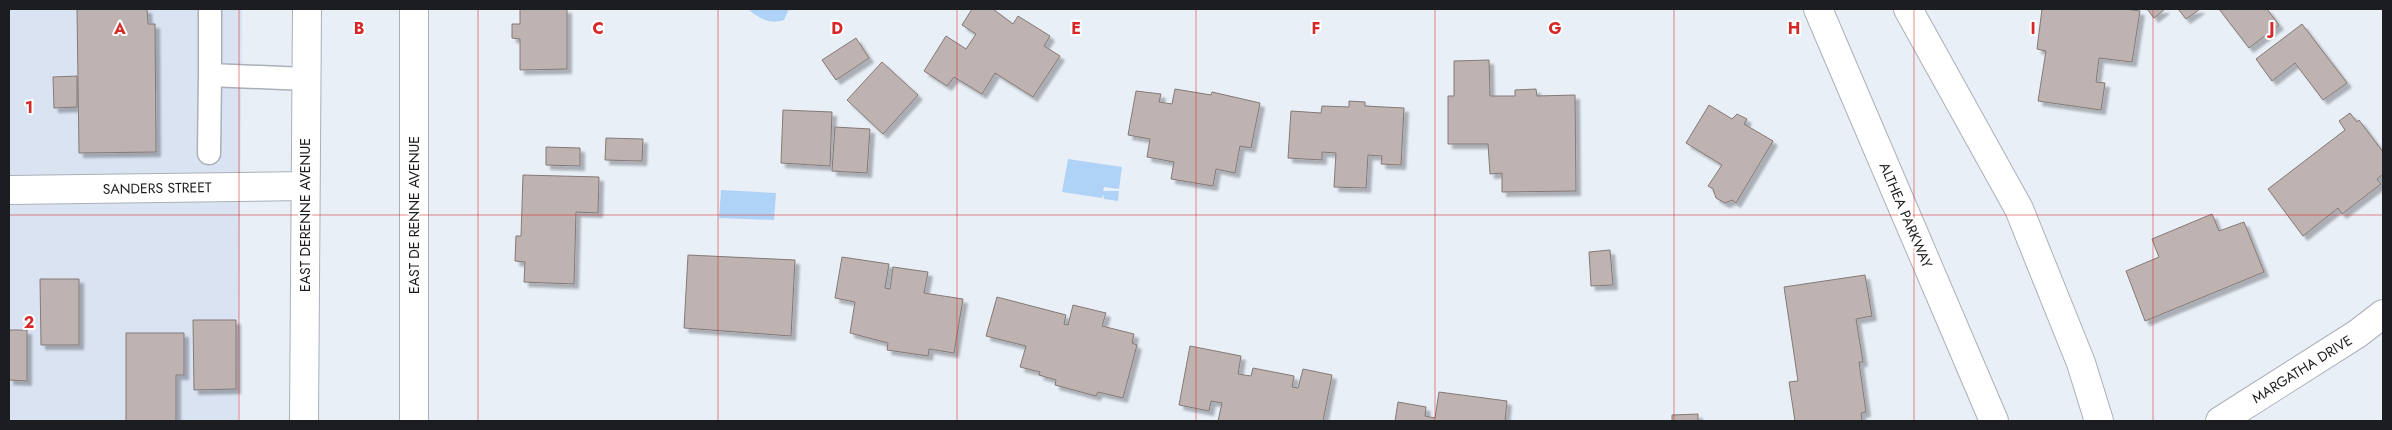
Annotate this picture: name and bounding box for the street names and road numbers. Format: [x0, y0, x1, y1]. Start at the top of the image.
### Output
street label: EAST DE RENNE AVENUE [404, 136, 424, 294]
street label: EAST DERENNE AVENUE [295, 138, 315, 292]
street label: ALTHEA PARKWAY [1875, 159, 1937, 271]
street label: SANDERS STREET [103, 177, 212, 199]
street label: MARGATHA DRIVE [2248, 330, 2356, 408]

